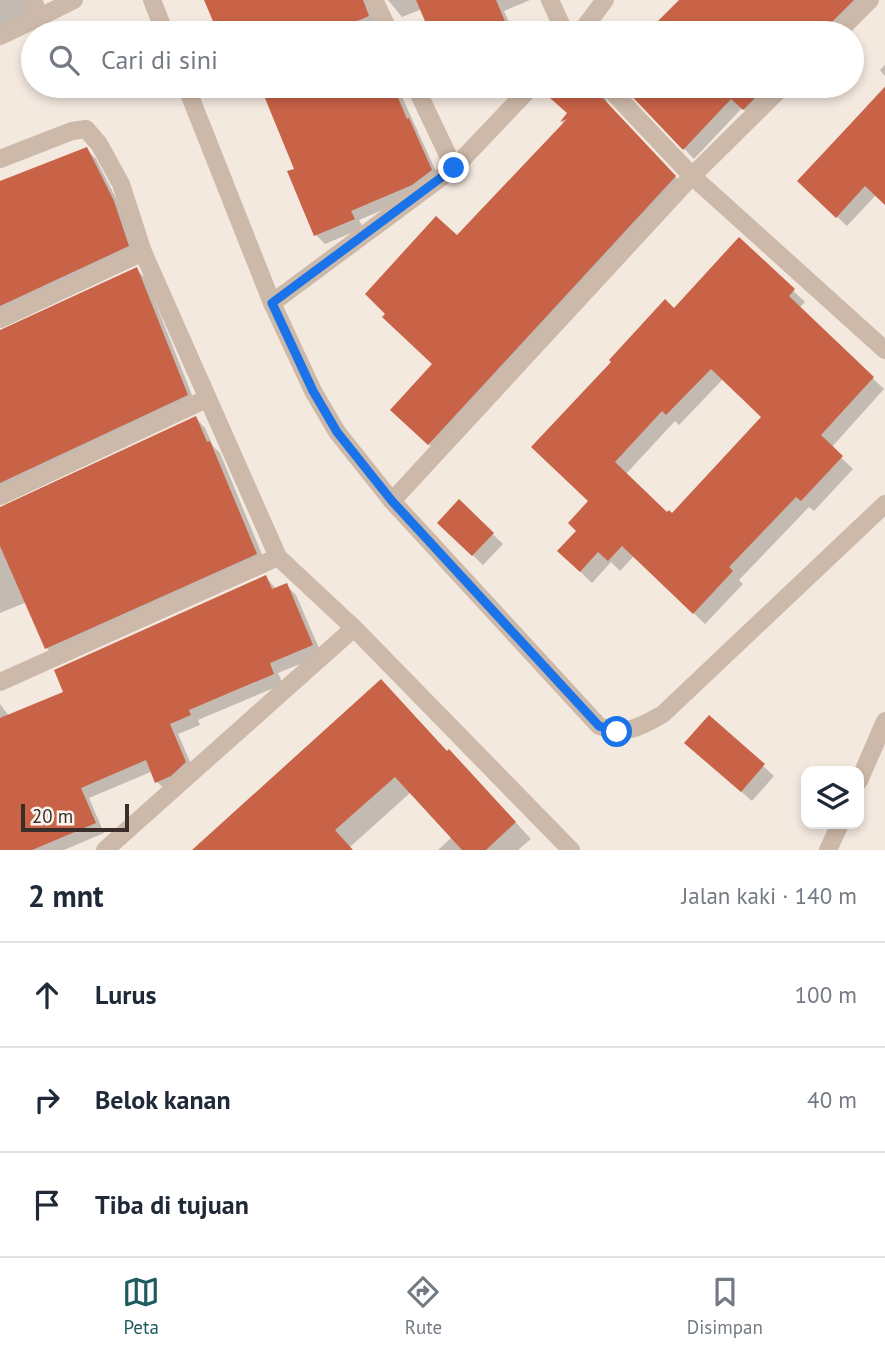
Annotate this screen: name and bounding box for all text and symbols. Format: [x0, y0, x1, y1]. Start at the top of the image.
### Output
search box [21, 21, 864, 98]
icon: search [45, 41, 83, 79]
text: Cari di sini [101, 43, 218, 76]
route end [438, 152, 469, 183]
route start [601, 716, 632, 747]
map controls [801, 766, 864, 829]
button: layers [801, 766, 864, 829]
scale bar [21, 801, 130, 833]
text: 20 m [32, 804, 73, 828]
text: 2 mnt [28, 876, 104, 915]
text: Jalan kaki · 140 m [682, 881, 857, 910]
icon: ahead [28, 976, 66, 1014]
text: Lurus [95, 978, 156, 1011]
text: 100 m [795, 980, 857, 1009]
icon: right [28, 1081, 66, 1119]
text: Belok kanan [95, 1083, 231, 1116]
text: 40 m [807, 1085, 857, 1114]
icon: arrive [28, 1186, 66, 1224]
text: Tiba di tujuan [95, 1188, 249, 1221]
tab: Peta [122, 1273, 160, 1339]
tab: Rute [404, 1273, 442, 1339]
tab: Disimpan [687, 1273, 763, 1339]

